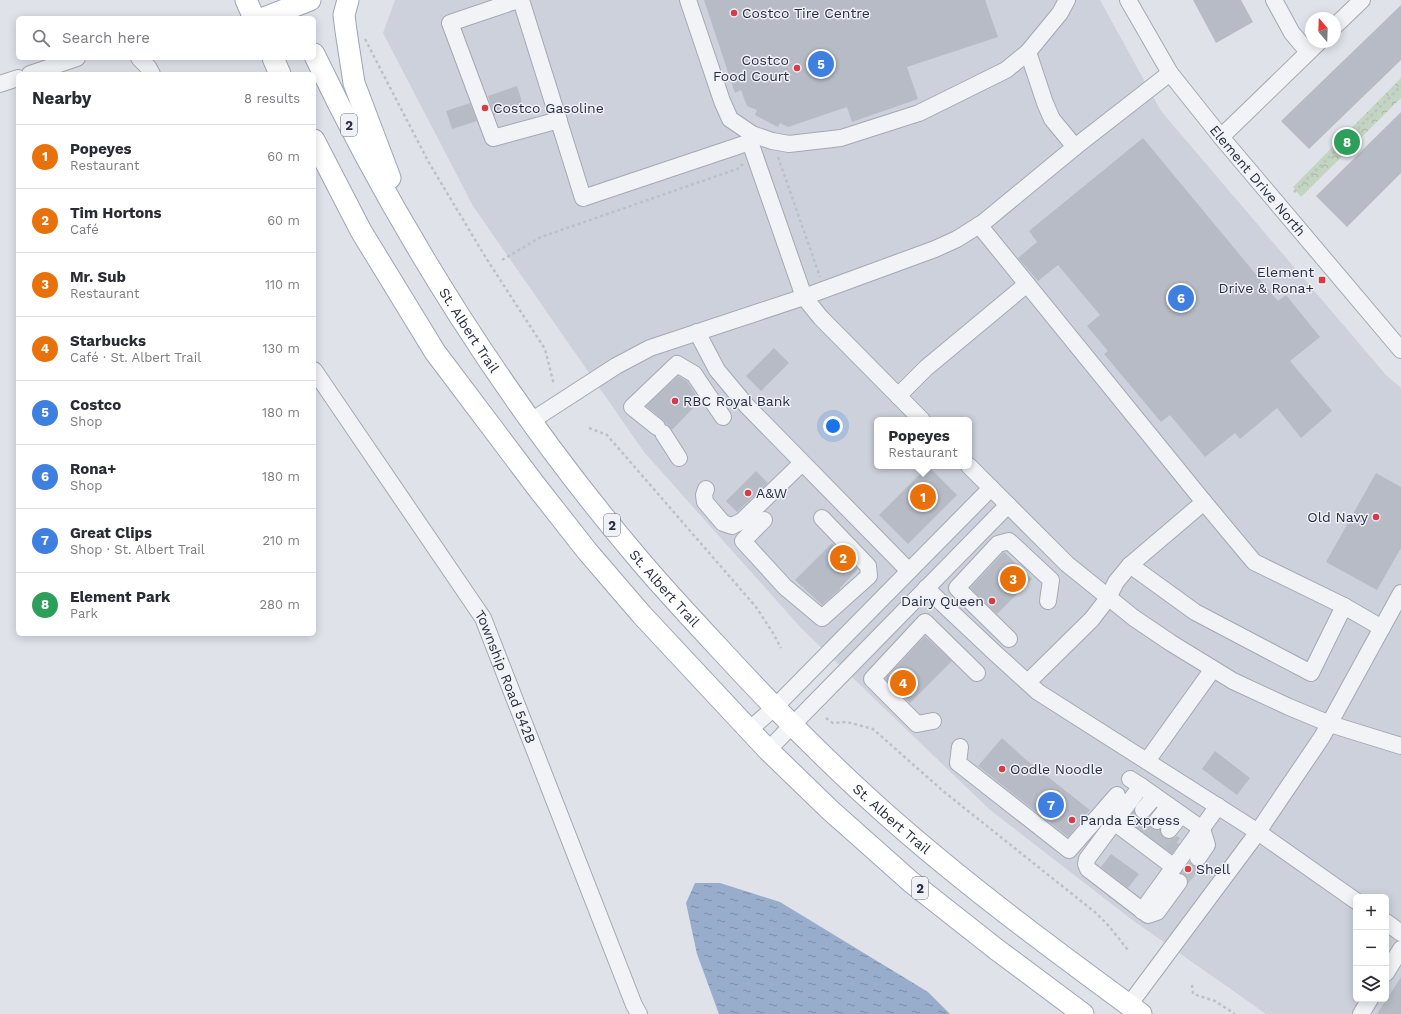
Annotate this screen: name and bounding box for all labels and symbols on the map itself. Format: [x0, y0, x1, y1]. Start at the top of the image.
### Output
place label: Costco Tire Centre [742, 5, 870, 21]
marker: Costco Tire Centre [729, 8, 739, 18]
north arrow [1305, 12, 1341, 48]
pin: 5 [808, 49, 834, 79]
place label: Costco Food Court [713, 52, 789, 84]
marker: Costco Food Court [792, 63, 802, 73]
place label: Costco Gasoline [493, 100, 604, 116]
marker: Costco Gasoline [480, 103, 490, 113]
road number: 2 [341, 114, 357, 136]
street label: Element Drive North [1207, 122, 1309, 239]
pin: 8 [1334, 127, 1360, 157]
place label: Element Drive & Rona+ [1218, 264, 1314, 296]
marker: Element Drive & Rona+ [1317, 275, 1327, 285]
pin: 6 [1168, 283, 1194, 313]
street label: St. Albert Trail [436, 285, 503, 376]
place label: RBC Royal Bank [683, 393, 790, 409]
marker: RBC Royal Bank [670, 396, 680, 406]
your location [823, 416, 843, 436]
pin: 1 [910, 482, 936, 512]
place label: A&W [756, 485, 787, 501]
marker: A&W [743, 488, 753, 498]
place label: Old Navy [1307, 509, 1369, 525]
marker: Old Navy [1371, 512, 1381, 522]
road number: 2 [604, 514, 620, 536]
pin: 2 [830, 543, 856, 573]
street label: St. Albert Trail [626, 546, 704, 631]
pin: 3 [1000, 564, 1026, 594]
place label: Dairy Queen [901, 593, 984, 609]
marker: Dairy Queen [987, 596, 997, 606]
street label: Township Road 542B [472, 607, 539, 746]
pin: 4 [890, 668, 916, 698]
place label: Oodle Noodle [1010, 761, 1103, 777]
marker: Oodle Noodle [997, 764, 1007, 774]
street label: St. Albert Trail [850, 780, 934, 858]
pin: 7 [1038, 790, 1064, 820]
place label: Panda Express [1080, 812, 1180, 828]
marker: Panda Express [1067, 815, 1077, 825]
place label: Shell [1196, 861, 1231, 877]
marker: Shell [1183, 864, 1193, 874]
road number: 2 [912, 877, 928, 899]

